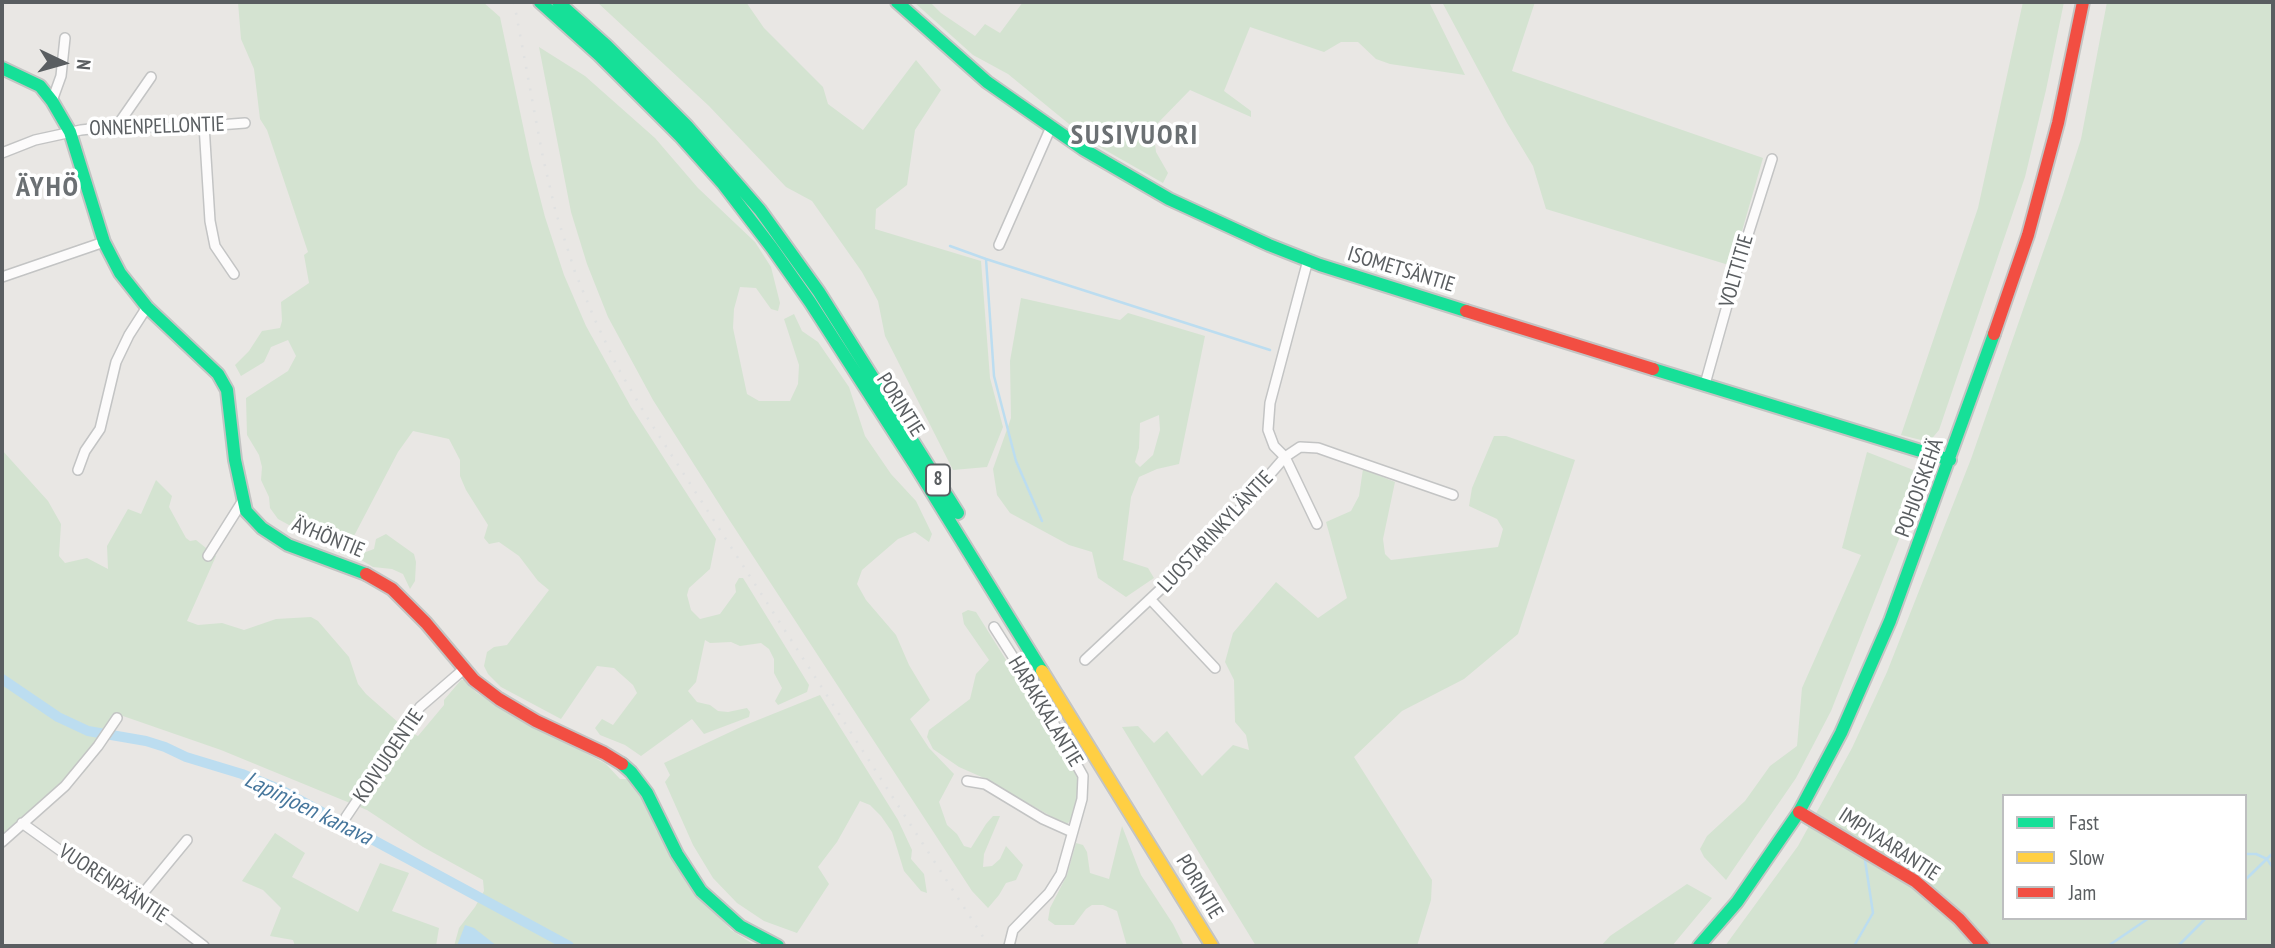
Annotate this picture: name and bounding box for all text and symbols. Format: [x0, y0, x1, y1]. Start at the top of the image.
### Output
north arrow [28, 28, 98, 98]
text: N [72, 59, 96, 71]
street label: ONNENPELLONTIE [89, 112, 225, 142]
district label: SUSIVUORI [1072, 119, 1198, 153]
district label: ÄYHÖ [16, 171, 80, 205]
street label: VOLTTITIE [1715, 232, 1759, 310]
street label: ISOMETSÄNTIE [1344, 242, 1458, 298]
street label: PORINTIE [871, 369, 929, 441]
street label: POHJOISKEHÄ [1891, 435, 1949, 541]
road number: 8 [926, 464, 950, 495]
street label: LUOSTARINKYLÄNTIE [1153, 466, 1279, 598]
street label: ÄYHÖNTIE [288, 512, 368, 564]
street label: HARAKKALANTIE [1002, 652, 1088, 772]
street label: KOIVUJOENTIE [349, 705, 429, 807]
water label: Lapinjoen kanava [240, 766, 376, 852]
legend [2002, 794, 2247, 920]
street label: IMPIVAARANTIE [1834, 803, 1944, 887]
text: Fast [2069, 809, 2099, 836]
street label: VUORENPÄÄNTIE [54, 839, 172, 929]
text: Slow [2069, 844, 2104, 871]
street label: PORINTIE [1170, 850, 1228, 924]
text: Jam [2069, 879, 2096, 906]

